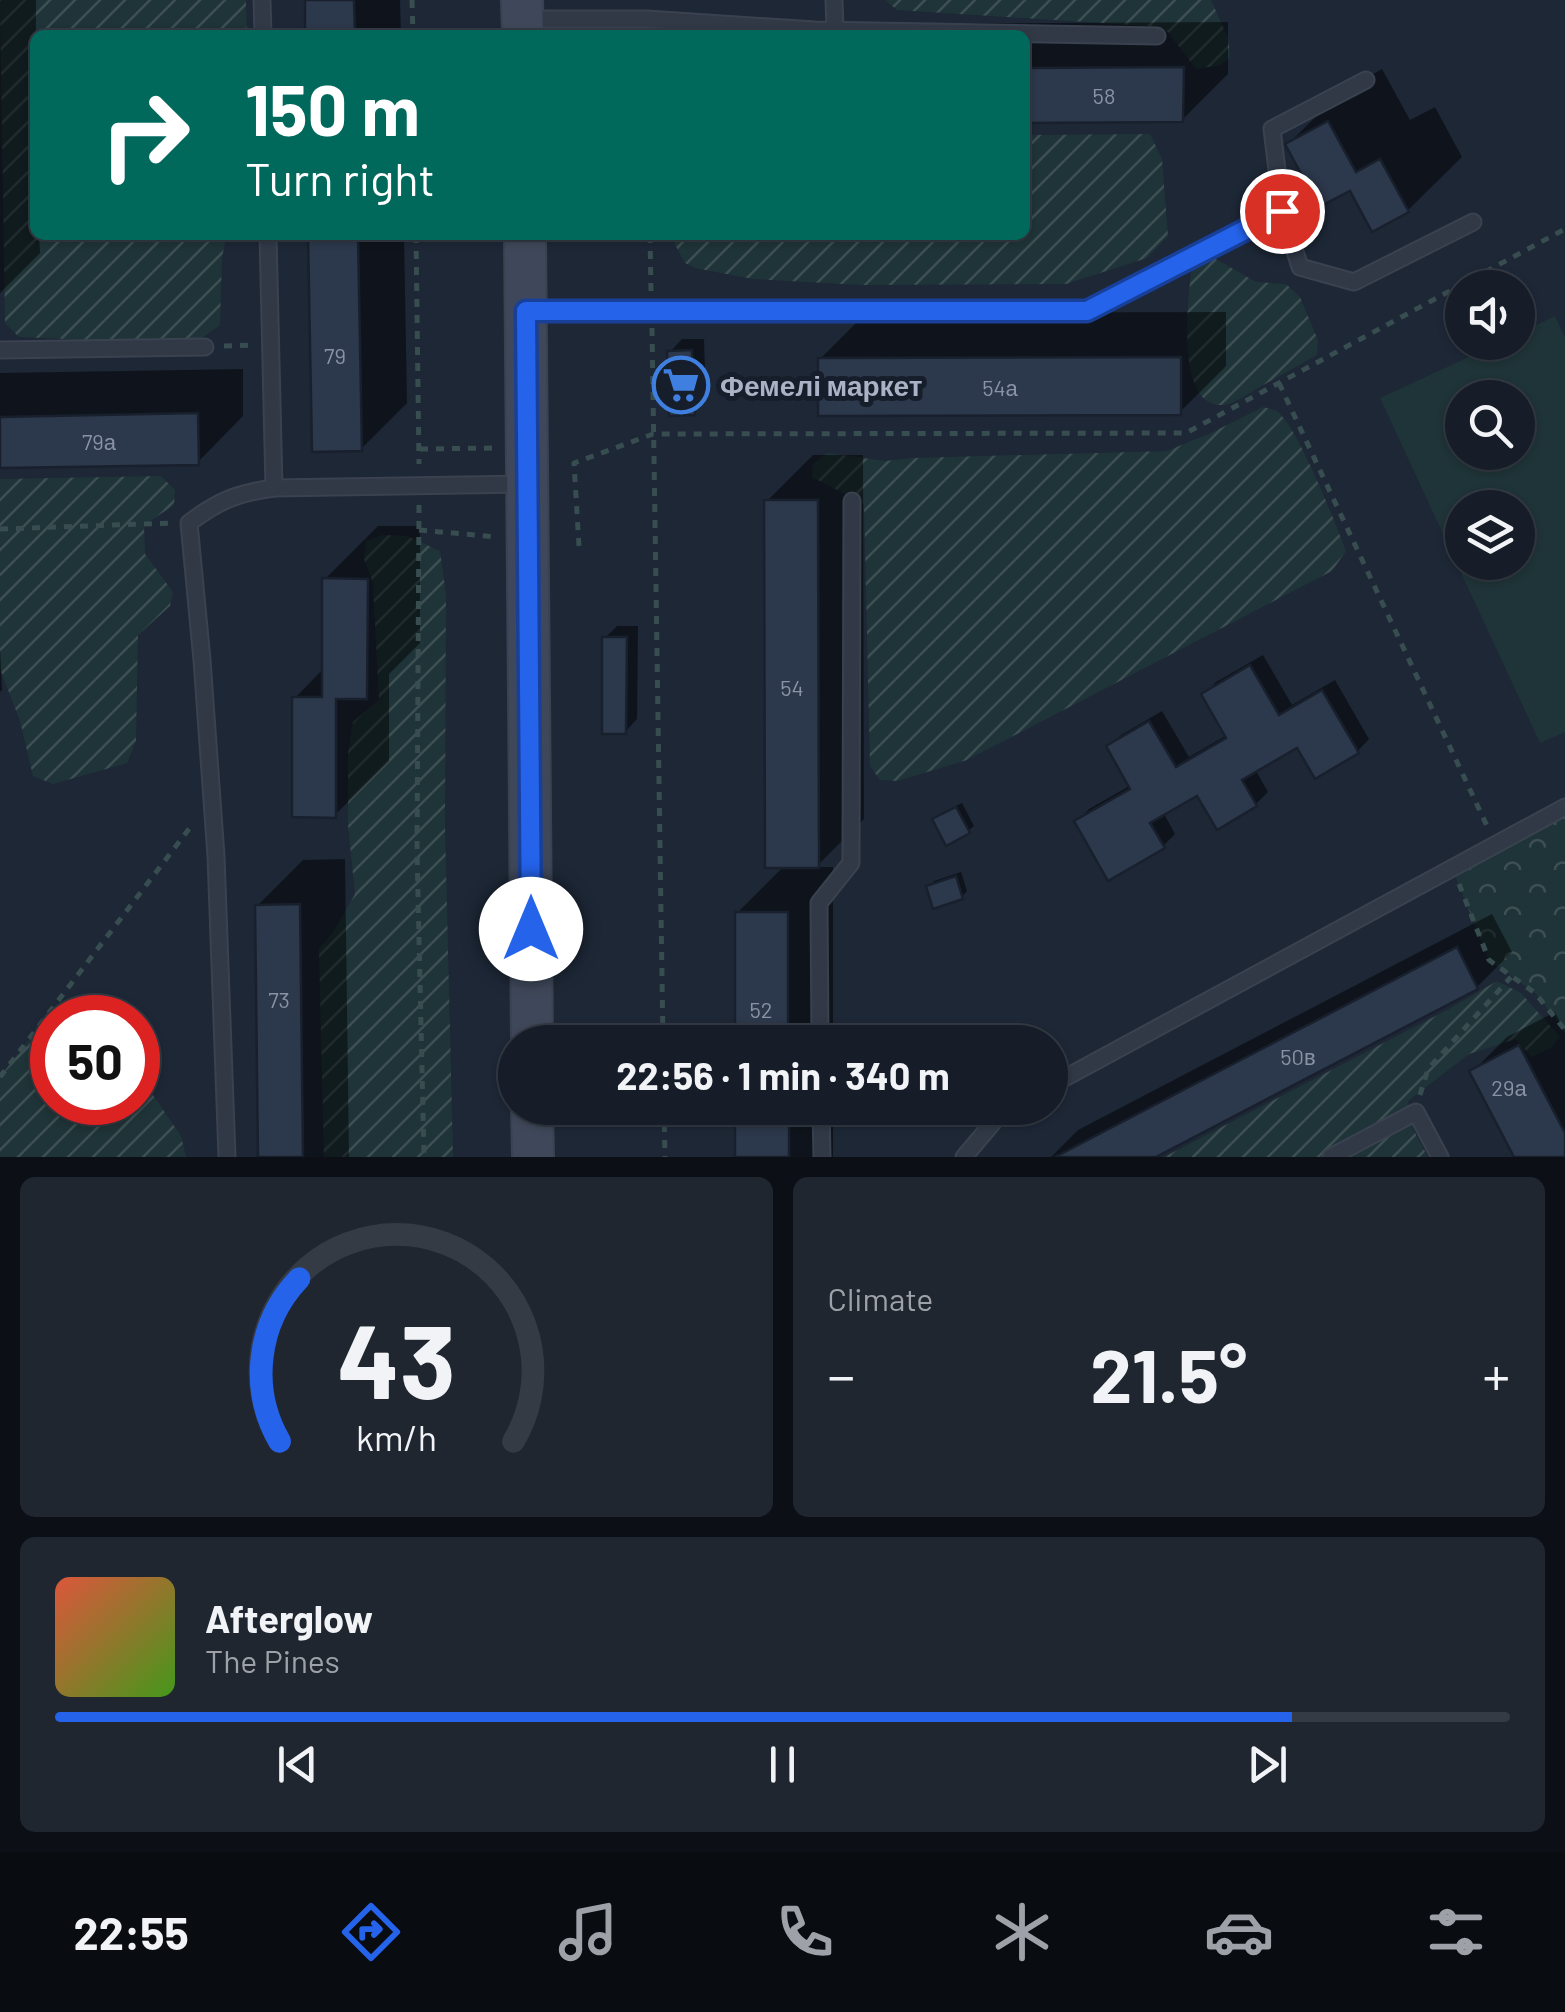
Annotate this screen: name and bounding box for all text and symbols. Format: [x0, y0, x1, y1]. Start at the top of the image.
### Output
text: 150 m [245, 66, 420, 150]
icon: right [80, 70, 210, 200]
house number: 58 [1093, 82, 1115, 108]
text: Turn right [245, 151, 435, 205]
pin [1240, 169, 1325, 254]
icon: arrive [1255, 184, 1310, 239]
map controls [1445, 270, 1535, 580]
button: sound [1445, 270, 1535, 360]
house number: 79 [324, 342, 346, 368]
supermarket icon: Фемелі маркет [651, 355, 711, 415]
place label: Фемелі маркет [720, 368, 923, 402]
house number: 54а [982, 374, 1019, 400]
button: search [1445, 380, 1535, 470]
house number: 79а [82, 428, 117, 454]
button: layers [1445, 490, 1535, 580]
house number: 54 [780, 674, 804, 700]
position arrow [479, 877, 583, 981]
house number: 73 [268, 986, 290, 1012]
speed limit sign: 50 [30, 995, 160, 1125]
house number: 52 [749, 996, 773, 1022]
house number: 50в [1280, 1043, 1316, 1069]
text: 22:56 · 1 min · 340 m [616, 1052, 950, 1098]
house number: 29а [1491, 1074, 1528, 1100]
text: Climate [828, 1279, 933, 1317]
text: 43 [337, 1295, 456, 1420]
text: 21.5° [1090, 1328, 1247, 1418]
text: − [828, 1341, 855, 1407]
text: + [1482, 1341, 1510, 1407]
text: km/h [356, 1415, 437, 1458]
text: Afterglow [205, 1595, 373, 1641]
text: The Pines [205, 1641, 340, 1679]
icon: previous [270, 1737, 325, 1792]
icon: pause [755, 1737, 810, 1792]
icon: next [1240, 1737, 1295, 1792]
icon: directions [336, 1897, 406, 1967]
icon: music [553, 1897, 623, 1967]
icon: phone [770, 1897, 840, 1967]
icon: climate [987, 1897, 1057, 1967]
icon: car [1204, 1897, 1274, 1967]
icon: filters [1421, 1897, 1491, 1967]
text: 22:55 [74, 1905, 189, 1959]

